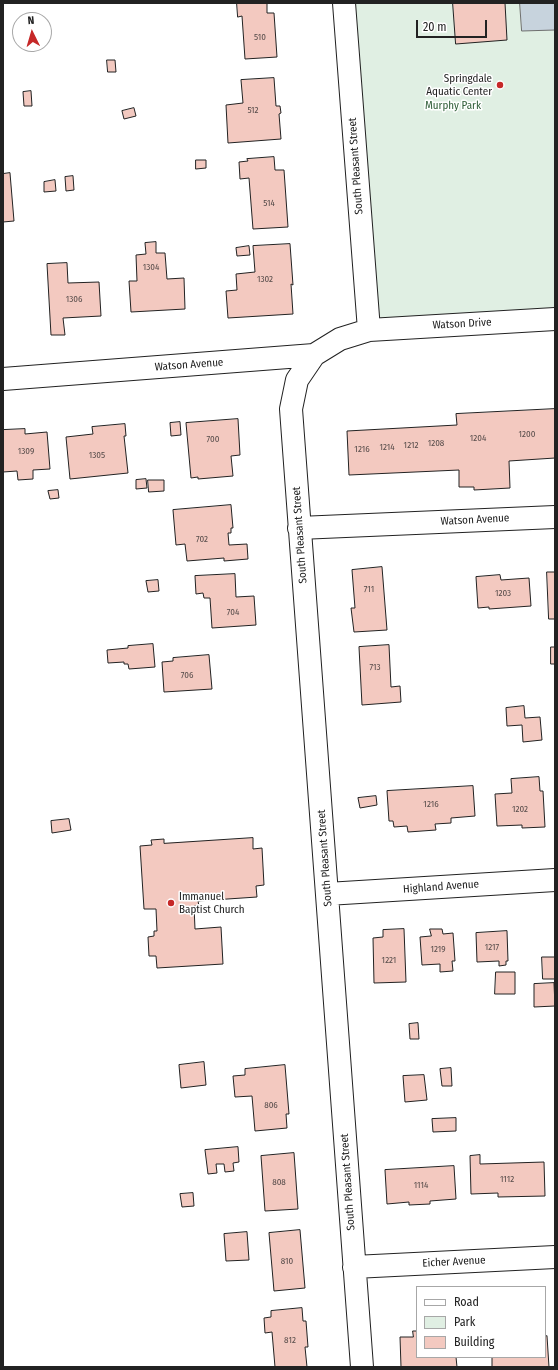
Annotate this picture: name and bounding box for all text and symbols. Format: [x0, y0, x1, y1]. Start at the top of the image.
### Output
north arrow [12, 12, 52, 52]
scale bar [418, 12, 489, 38]
text: N [27, 14, 35, 27]
text: 20 m [423, 20, 447, 34]
house number: 510 [254, 32, 266, 42]
place label: Springdale Aquatic Center [426, 72, 492, 98]
marker: Springdale Aquatic Center [495, 80, 505, 90]
park label: Murphy Park [425, 99, 481, 113]
house number: 512 [247, 105, 259, 115]
street label: South Pleasant Street [346, 117, 366, 215]
house number: 514 [263, 198, 275, 208]
house number: 1304 [143, 262, 159, 272]
house number: 1302 [257, 274, 273, 284]
house number: 1306 [66, 294, 82, 304]
street label: Watson Drive [432, 316, 492, 332]
street label: Watson Avenue [154, 356, 224, 374]
house number: 1200 [519, 429, 535, 439]
house number: 1204 [470, 433, 486, 443]
house number: 700 [207, 434, 219, 444]
house number: 1208 [428, 438, 444, 448]
house number: 1212 [404, 440, 418, 450]
house number: 1214 [379, 442, 395, 452]
house number: 1216 [354, 444, 370, 454]
house number: 1309 [18, 446, 34, 456]
house number: 1305 [89, 450, 105, 460]
street label: South Pleasant Street [290, 486, 310, 584]
street label: Watson Avenue [440, 512, 510, 528]
house number: 702 [196, 534, 208, 544]
house number: 711 [364, 584, 374, 594]
house number: 1203 [495, 588, 511, 598]
house number: 704 [227, 607, 239, 617]
house number: 713 [369, 662, 381, 672]
house number: 706 [181, 670, 193, 680]
house number: 1216 [423, 799, 439, 809]
house number: 1202 [512, 804, 528, 814]
street label: South Pleasant Street [315, 809, 335, 907]
street label: Highland Avenue [403, 878, 479, 896]
place label: Immanuel Baptist Church [179, 890, 245, 916]
marker: Immanuel Baptist Church [166, 898, 176, 908]
house number: 1217 [485, 942, 499, 952]
house number: 1219 [430, 944, 446, 954]
house number: 1221 [382, 955, 396, 965]
house number: 806 [264, 1100, 278, 1110]
street label: South Pleasant Street [338, 1133, 358, 1231]
house number: 1112 [500, 1174, 514, 1184]
house number: 808 [272, 1177, 286, 1187]
house number: 1114 [414, 1180, 428, 1190]
street label: Eicher Avenue [422, 1254, 486, 1270]
house number: 810 [281, 1256, 293, 1266]
legend [416, 1286, 546, 1358]
text: Road [454, 1295, 479, 1309]
text: Park [454, 1315, 475, 1329]
house number: 812 [284, 1335, 296, 1345]
text: Building [454, 1335, 494, 1349]

